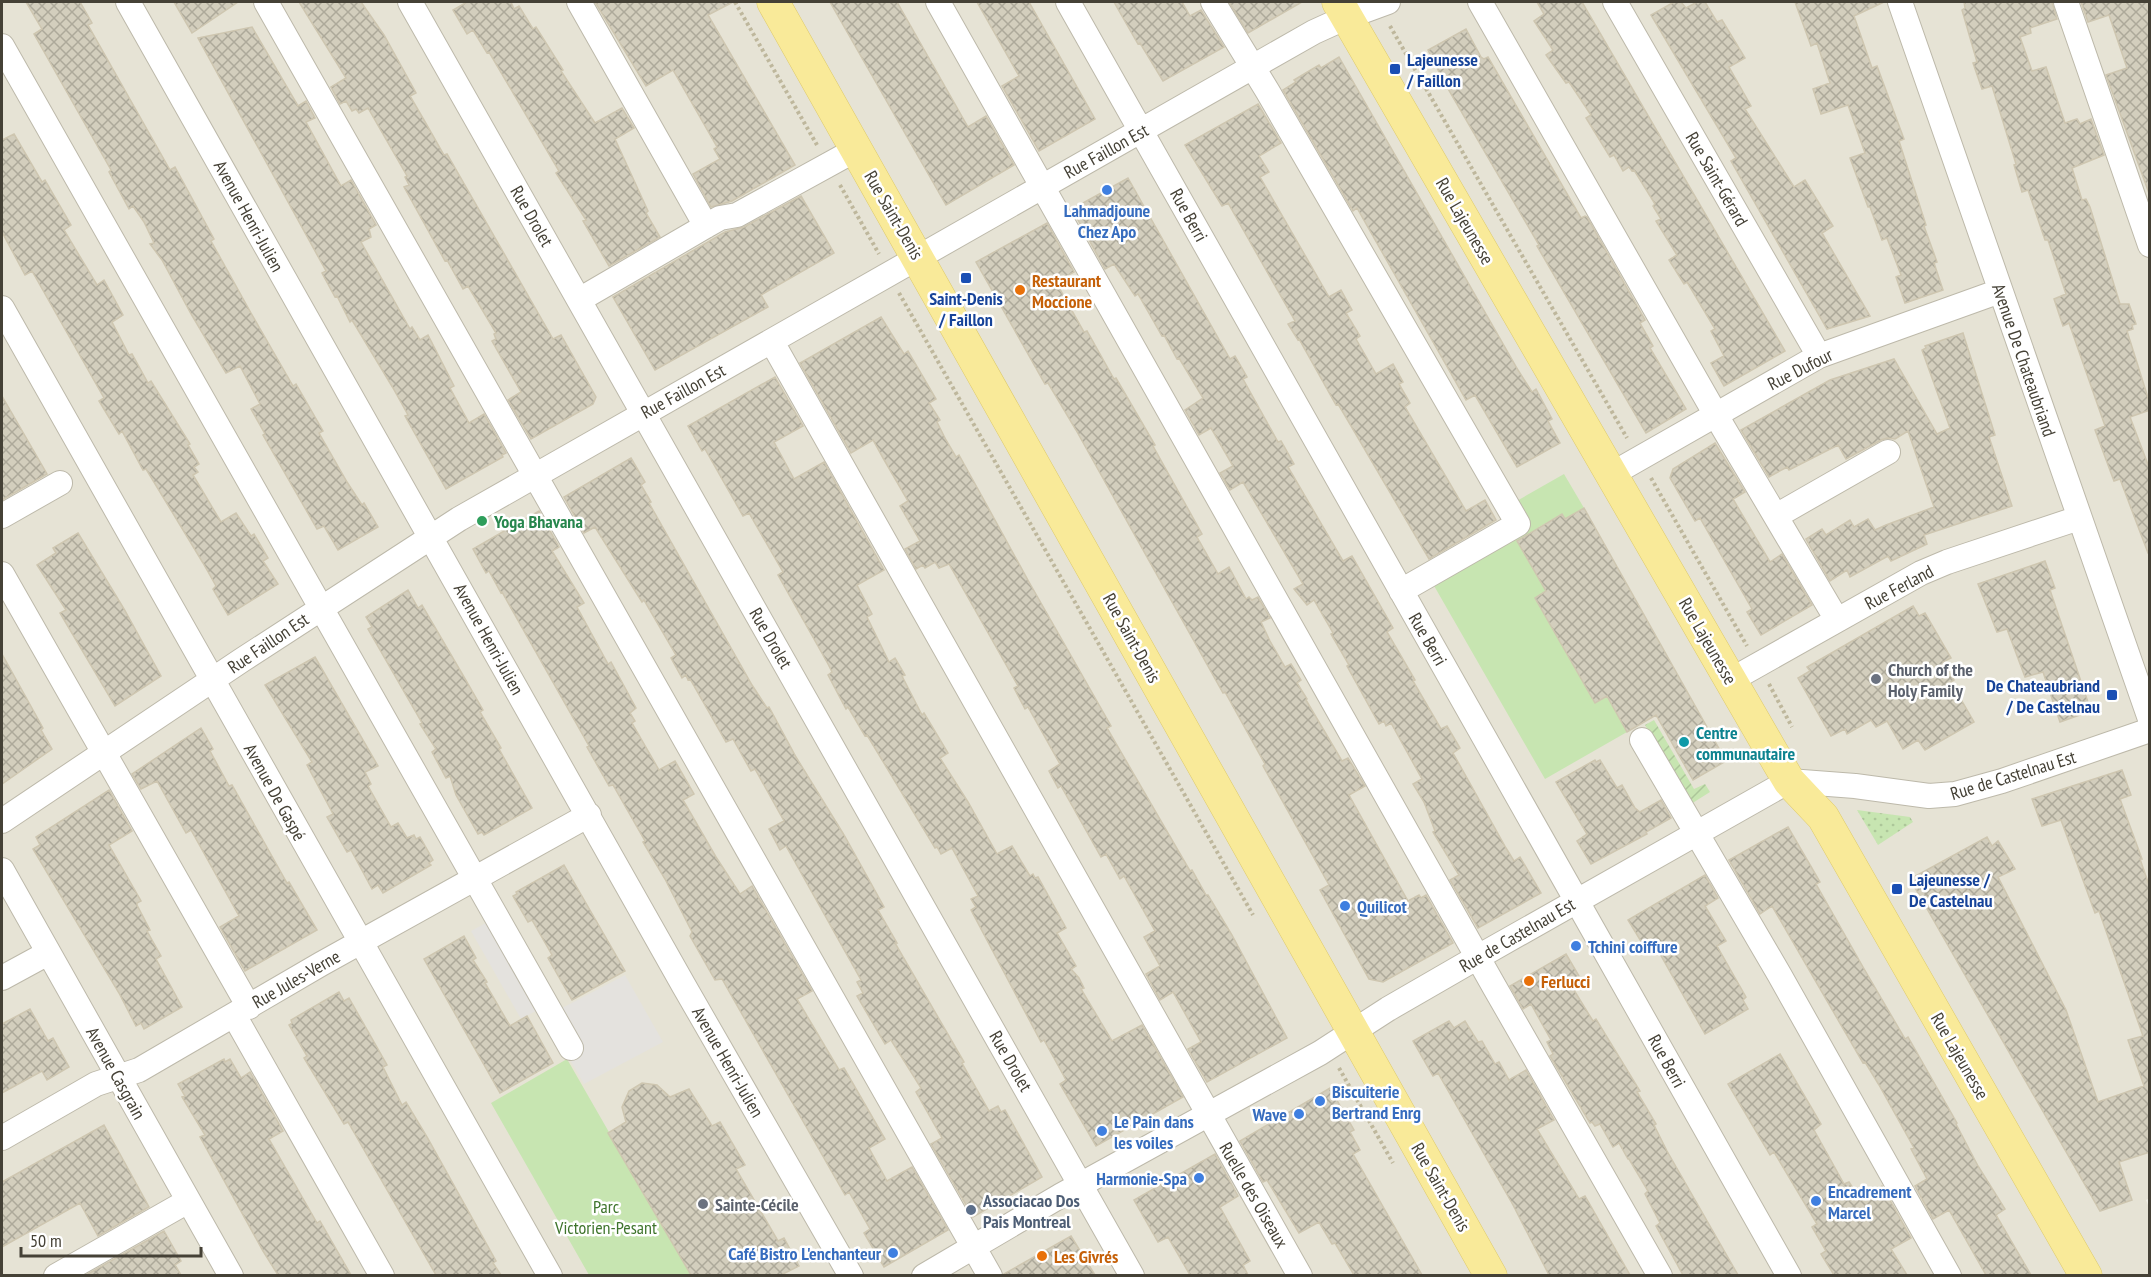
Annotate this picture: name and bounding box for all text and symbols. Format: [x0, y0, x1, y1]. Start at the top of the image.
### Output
place label: Lajeunesse / Faillon [1406, 48, 1478, 92]
marker: Lajeunesse / Faillon [1388, 62, 1402, 76]
street label: Rue Faillon Est [1060, 118, 1152, 184]
street label: Rue Saint-Gérard [1681, 128, 1753, 230]
street label: Avenue Henri-Julien [209, 156, 289, 276]
street label: Rue Saint-Denis [859, 166, 929, 264]
street label: Rue Lajeunesse [1431, 174, 1499, 268]
street label: Rue Drolet [505, 181, 559, 251]
marker: Lahmadjoune Chez Apo [1100, 183, 1114, 197]
street label: Rue Berri [1165, 184, 1213, 246]
place label: Lahmadjoune Chez Apo [1064, 199, 1150, 243]
place label: Restaurant Moccione [1032, 269, 1102, 313]
marker: Saint-Denis / Faillon [959, 271, 973, 285]
street label: Avenue De Chateaubriand [1987, 281, 2061, 439]
marker: Restaurant Moccione [1013, 283, 1027, 297]
place label: Saint-Denis / Faillon [929, 287, 1003, 331]
street label: Rue Dufour [1764, 343, 1836, 395]
street label: Rue Faillon Est [637, 358, 729, 424]
place label: Yoga Bhavana [493, 510, 583, 533]
marker: Yoga Bhavana [475, 514, 489, 528]
street label: Rue Ferland [1861, 559, 1937, 615]
street label: Avenue Henri-Julien [449, 579, 529, 699]
street label: Rue Saint-Denis [1098, 589, 1166, 687]
street label: Rue Lajeunesse [1674, 594, 1742, 688]
street label: Rue Drolet [744, 603, 798, 673]
street label: Rue Faillon Est [223, 607, 313, 679]
street label: Rue Berri [1404, 608, 1452, 670]
place label: Church of the Holy Family [1888, 658, 1973, 702]
marker: Church of the Holy Family [1869, 672, 1883, 686]
place label: De Chateaubriand / De Castelnau [1986, 674, 2100, 718]
marker: De Chateaubriand / De Castelnau [2105, 688, 2119, 702]
place label: Centre communautaire [1696, 721, 1796, 765]
marker: Centre communautaire [1677, 735, 1691, 749]
street label: Avenue De Gaspé [239, 739, 311, 845]
street label: Rue de Castelnau Est [1947, 745, 2079, 805]
place label: Lajeunesse / De Castelnau [1909, 868, 1992, 912]
marker: Lajeunesse / De Castelnau [1890, 882, 1904, 896]
street label: Rue de Castelnau Est [1455, 893, 1579, 977]
place label: Quilicot [1357, 895, 1408, 918]
marker: Quilicot [1338, 899, 1352, 913]
place label: Tchini coiffure [1588, 935, 1678, 958]
marker: Tchini coiffure [1569, 939, 1583, 953]
street label: Rue Jules-Verne [248, 945, 344, 1013]
place label: Ferlucci [1541, 970, 1590, 993]
marker: Ferlucci [1522, 974, 1536, 988]
street label: Avenue Henri-Julien [687, 1003, 769, 1121]
street label: Rue Lajeunesse [1926, 1009, 1994, 1103]
street label: Avenue Casgrain [81, 1023, 151, 1123]
street label: Rue Drolet [984, 1026, 1038, 1096]
street label: Rue Berri [1643, 1030, 1691, 1092]
place label: Biscuiterie Bertrand Enrg [1332, 1080, 1421, 1124]
marker: Biscuiterie Bertrand Enrg [1313, 1094, 1327, 1108]
place label: Wave [1252, 1103, 1287, 1126]
marker: Wave [1292, 1107, 1306, 1121]
place label: Le Pain dans les voiles [1114, 1110, 1194, 1154]
marker: Le Pain dans les voiles [1095, 1124, 1109, 1138]
street label: Ruelle des Oiseaux [1214, 1138, 1294, 1253]
street label: Rue Saint-Denis [1406, 1138, 1476, 1236]
place label: Harmonie-Spa [1096, 1167, 1187, 1190]
marker: Harmonie-Spa [1192, 1171, 1206, 1185]
place label: Encadrement Marcel [1828, 1180, 1912, 1224]
place label: Associacao Dos Pais Montreal [982, 1189, 1080, 1233]
place label: Sainte-Cécile [715, 1193, 799, 1216]
marker: Encadrement Marcel [1809, 1194, 1823, 1208]
park label: Parc Victorien-Pesant [554, 1195, 657, 1239]
marker: Sainte-Cécile [696, 1197, 710, 1211]
marker: Associacao Dos Pais Montreal [964, 1203, 978, 1217]
scale bar [21, 1220, 201, 1258]
text: 50 m [30, 1229, 62, 1252]
place label: Café Bistro L'enchanteur [728, 1242, 882, 1265]
place label: Les Givrés [1054, 1245, 1118, 1268]
marker: Café Bistro L'enchanteur [886, 1246, 900, 1260]
marker: Les Givrés [1035, 1249, 1049, 1263]

